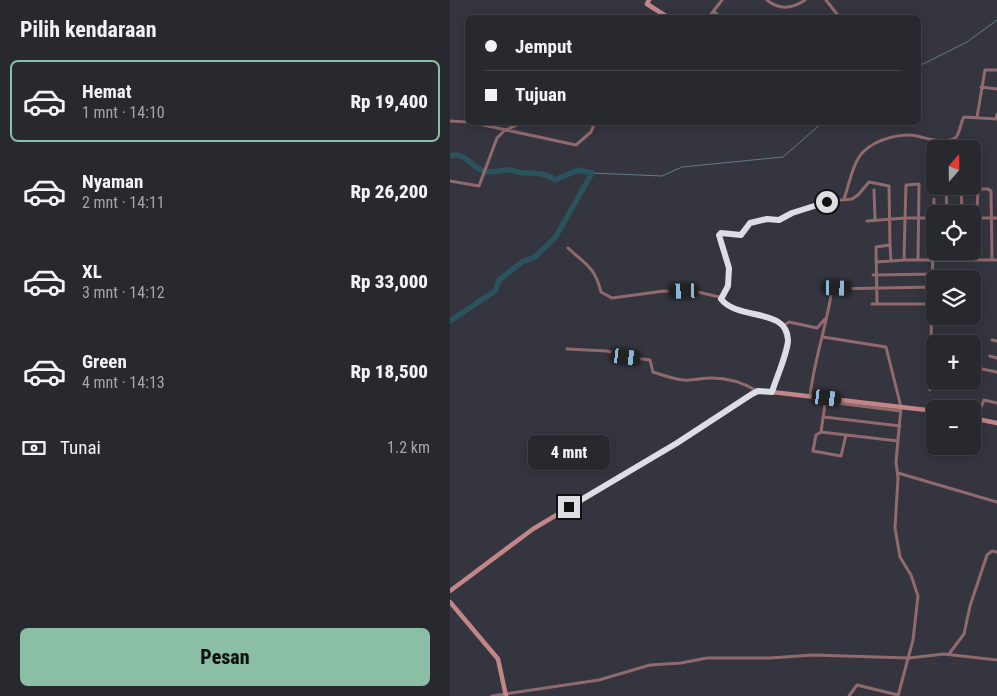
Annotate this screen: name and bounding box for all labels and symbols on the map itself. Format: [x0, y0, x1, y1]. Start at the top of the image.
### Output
north arrow [926, 140, 981, 195]
route start [816, 191, 838, 213]
car [821, 280, 852, 296]
car [668, 283, 699, 299]
car [610, 348, 641, 366]
car [811, 389, 842, 407]
callout: 4 mnt [528, 434, 610, 470]
route end [558, 496, 580, 518]

